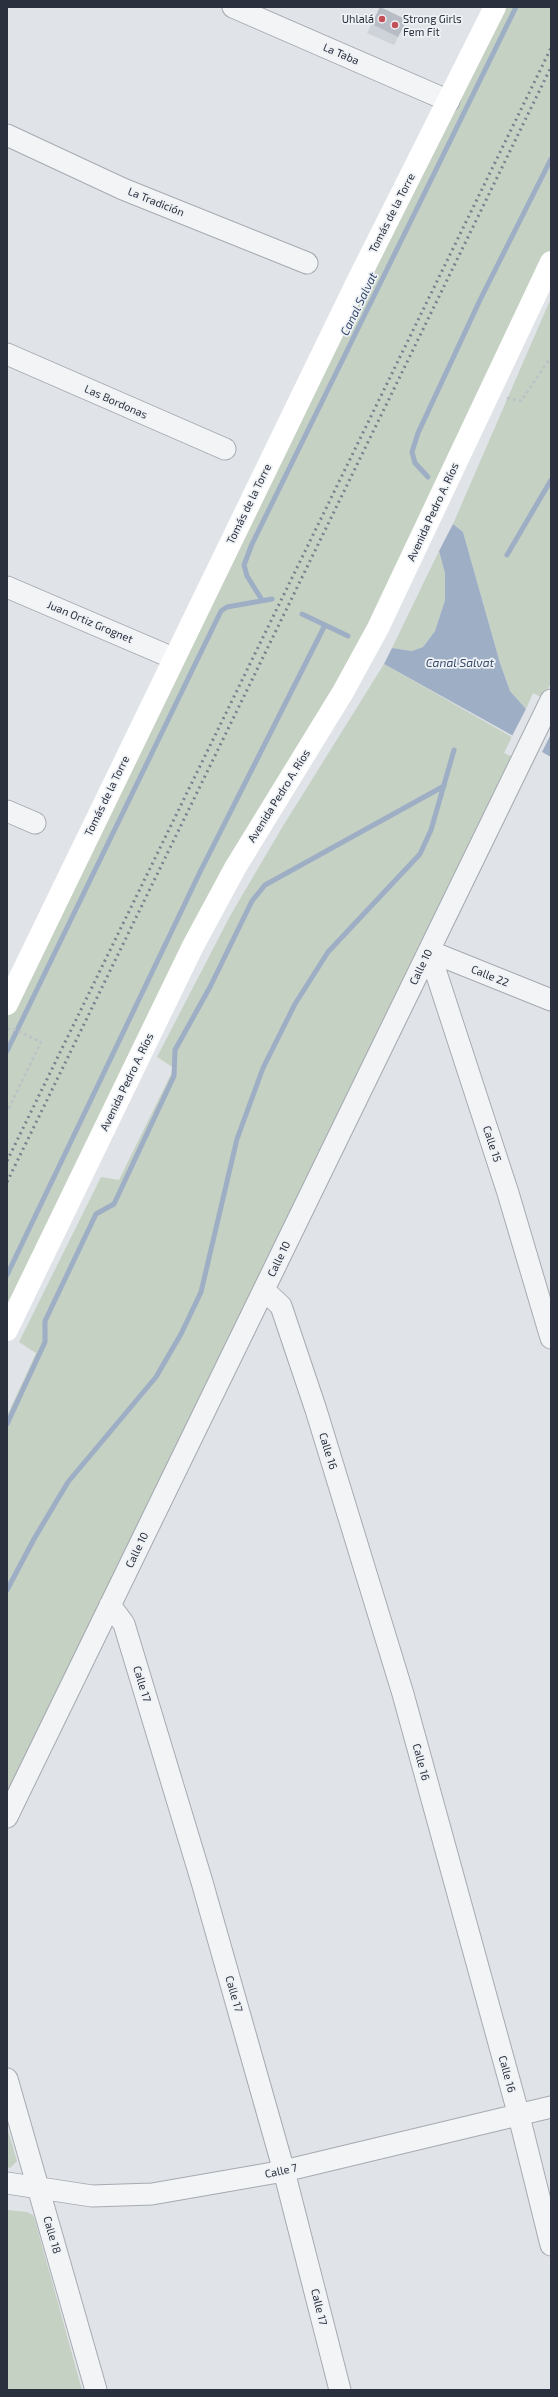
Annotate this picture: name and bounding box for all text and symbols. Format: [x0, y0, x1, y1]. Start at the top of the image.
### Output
place label: Uhlalá [342, 12, 374, 26]
place label: Strong Girls Fem Fit [403, 12, 462, 38]
marker: Uhlalá [377, 14, 387, 24]
marker: Strong Girls Fem Fit [390, 20, 400, 30]
street label: La Taba [321, 41, 361, 67]
street label: Tomás de la Torre [366, 171, 418, 255]
street label: La Tradición [126, 185, 186, 219]
water label: Canal Salvat [338, 270, 380, 338]
street label: Las Bordonas [82, 382, 150, 422]
street label: Avenida Pedro A. Ríos [404, 461, 462, 563]
street label: Tomás de la Torre [224, 462, 274, 546]
street label: Juan Ortiz Grognet [45, 598, 135, 646]
water label: Canal Salvat [426, 656, 494, 670]
street label: Avenida Pedro A. Ríos [245, 747, 313, 845]
street label: Tomás de la Torre [82, 754, 132, 838]
street label: Calle 10 [407, 947, 435, 987]
street label: Calle 22 [469, 962, 511, 990]
street label: Avenida Pedro A. Ríos [98, 1031, 156, 1133]
street label: Calle 15 [480, 1124, 504, 1164]
street label: Calle 10 [265, 1239, 293, 1279]
street label: Calle 16 [316, 1431, 340, 1471]
street label: Calle 10 [123, 1530, 151, 1570]
street label: Calle 17 [130, 1664, 154, 1704]
street label: Calle 16 [410, 1742, 432, 1782]
street label: Calle 17 [223, 1974, 245, 2014]
street label: Calle 16 [496, 2054, 518, 2094]
street label: Calle 7 [264, 2161, 298, 2181]
street label: Calle 18 [40, 2215, 64, 2255]
street label: Calle 17 [308, 2287, 330, 2327]

